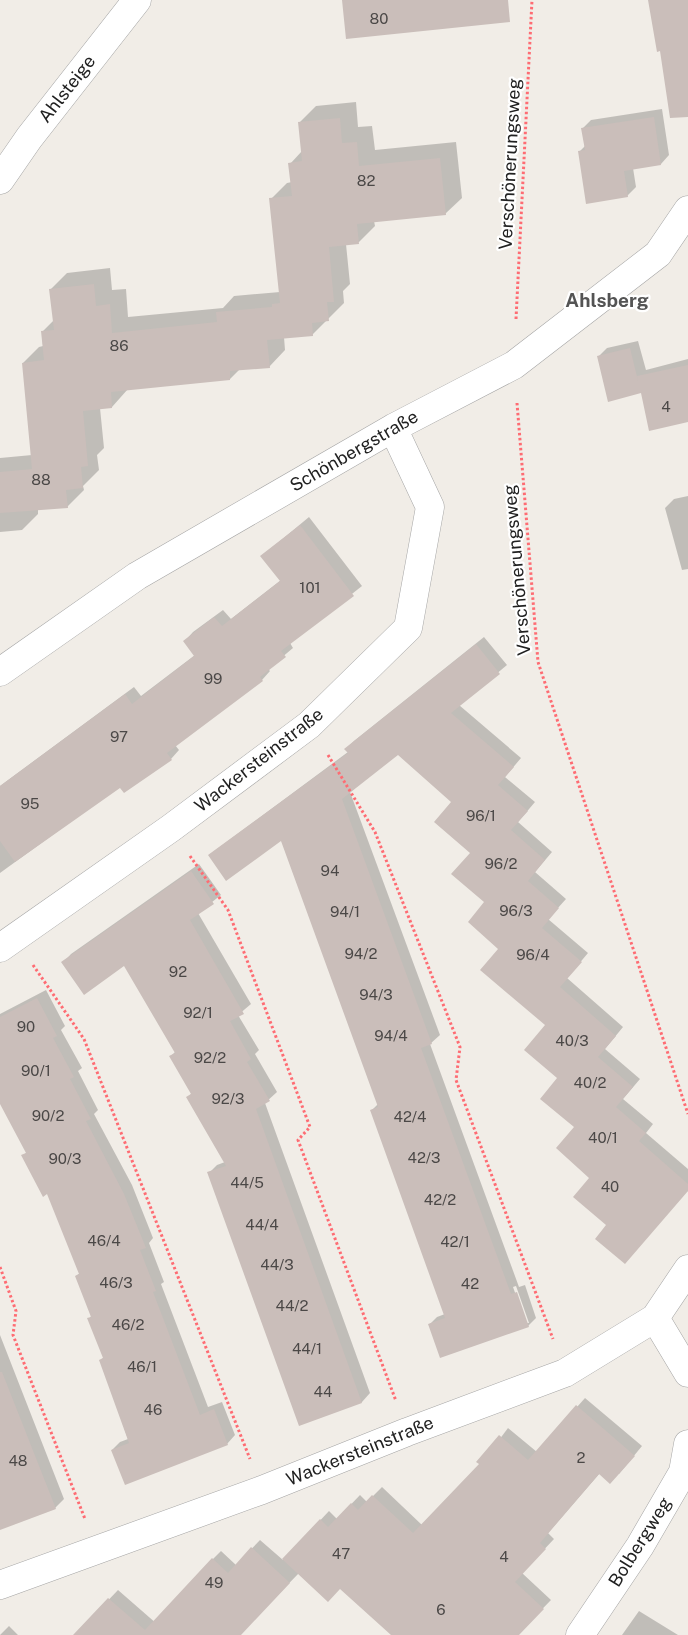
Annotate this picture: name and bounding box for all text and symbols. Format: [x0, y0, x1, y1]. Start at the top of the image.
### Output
house number: 80 [370, 10, 388, 27]
street label: Ahlsteige [34, 51, 99, 127]
street label: Verschönerungsweg [495, 78, 524, 250]
house number: 82 [357, 172, 375, 189]
district label: Ahlsberg [565, 289, 649, 311]
house number: 86 [110, 337, 128, 354]
house number: 4 [661, 398, 671, 415]
street label: Schönbergstraße [286, 405, 422, 496]
house number: 88 [31, 471, 51, 488]
street label: Verschönerungsweg [499, 484, 534, 656]
house number: 101 [299, 579, 321, 596]
house number: 99 [204, 670, 222, 687]
street label: Wackersteinstraße [190, 703, 327, 816]
house number: 97 [110, 728, 128, 745]
house number: 95 [21, 795, 39, 812]
house number: 96/1 [466, 807, 496, 824]
house number: 96/2 [485, 855, 517, 872]
house number: 94 [321, 862, 339, 879]
house number: 96/3 [499, 902, 533, 919]
house number: 94/1 [330, 903, 360, 920]
house number: 94/2 [345, 945, 378, 962]
house number: 96/4 [516, 946, 550, 963]
house number: 92 [169, 963, 187, 980]
house number: 94/3 [359, 986, 393, 1003]
house number: 92/1 [183, 1004, 213, 1021]
house number: 90 [17, 1018, 35, 1035]
house number: 94/4 [374, 1027, 408, 1044]
house number: 40/3 [555, 1032, 589, 1049]
house number: 92/2 [194, 1049, 226, 1066]
house number: 90/1 [21, 1062, 51, 1079]
house number: 40/2 [574, 1074, 606, 1091]
house number: 92/3 [211, 1090, 245, 1107]
house number: 90/2 [32, 1107, 64, 1124]
house number: 42/4 [393, 1108, 427, 1125]
house number: 40/1 [588, 1129, 618, 1146]
house number: 42/3 [407, 1149, 441, 1166]
house number: 90/3 [48, 1150, 82, 1167]
house number: 44/5 [230, 1174, 264, 1191]
house number: 40 [601, 1178, 619, 1195]
house number: 42/2 [424, 1191, 456, 1208]
house number: 44/4 [245, 1216, 279, 1233]
house number: 46/4 [87, 1232, 121, 1249]
house number: 42/1 [440, 1233, 470, 1250]
house number: 44/3 [260, 1256, 294, 1273]
house number: 46/3 [99, 1274, 133, 1291]
house number: 42 [461, 1275, 479, 1292]
house number: 44/2 [275, 1297, 309, 1314]
house number: 46/2 [112, 1316, 145, 1333]
house number: 44/1 [292, 1340, 322, 1357]
house number: 46/1 [127, 1358, 157, 1375]
house number: 44 [314, 1383, 332, 1400]
house number: 46 [144, 1401, 162, 1418]
street label: Wackersteinstraße [283, 1411, 437, 1490]
house number: 2 [577, 1449, 586, 1466]
house number: 48 [8, 1452, 28, 1469]
street label: Bolbergweg [604, 1493, 675, 1590]
house number: 47 [332, 1545, 350, 1562]
house number: 4 [499, 1548, 509, 1565]
house number: 49 [205, 1574, 223, 1591]
house number: 6 [436, 1601, 446, 1618]

